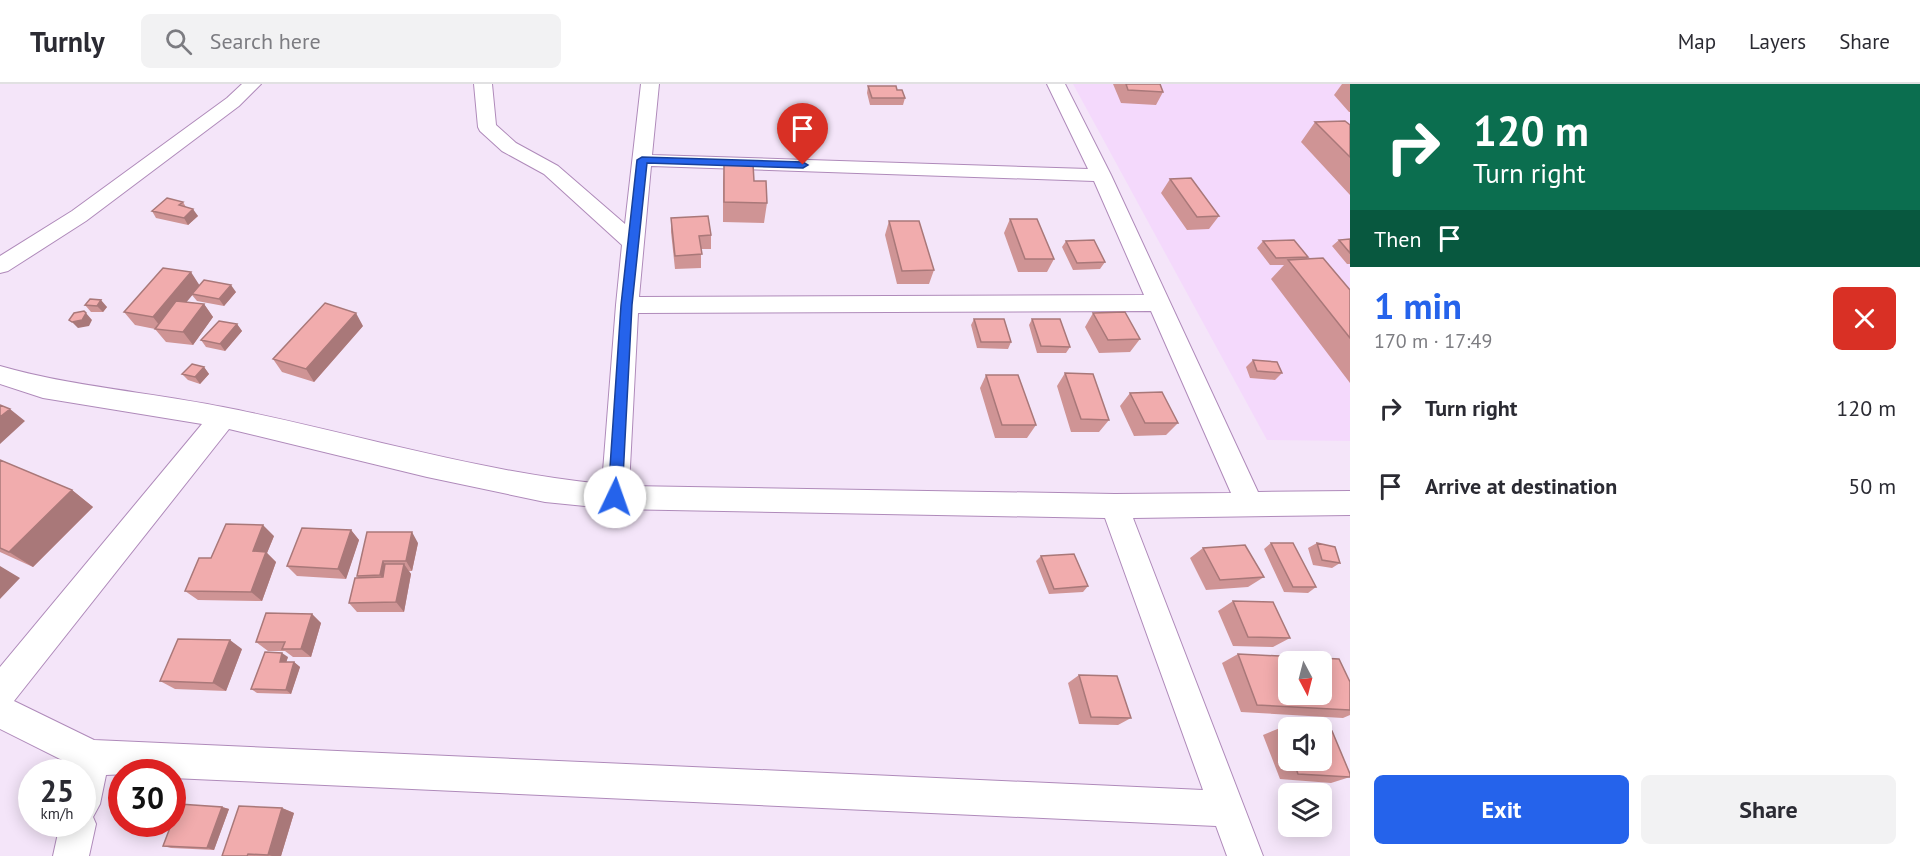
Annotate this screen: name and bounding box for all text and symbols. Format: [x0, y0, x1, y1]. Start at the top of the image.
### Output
search box [141, 14, 561, 68]
text: Turnly [30, 23, 105, 60]
icon: search [162, 25, 195, 58]
text: Search here [210, 27, 321, 55]
text: Map [1678, 28, 1716, 55]
text: Layers [1749, 28, 1806, 55]
text: Share [1839, 28, 1890, 55]
pin [777, 103, 828, 165]
text: 120 m [1473, 103, 1589, 158]
icon: right [1374, 108, 1452, 186]
icon: arrive [786, 112, 819, 145]
text: Turn right [1473, 156, 1586, 190]
icon: arrive [1433, 222, 1466, 255]
text: Then [1374, 225, 1421, 253]
text: 1 min [1374, 282, 1462, 329]
button: close [1833, 287, 1896, 350]
text: 170 m · 17:49 [1374, 328, 1492, 354]
icon: right [1374, 392, 1407, 425]
text: Turn right [1425, 394, 1517, 422]
text: 120 m [1836, 394, 1896, 422]
position arrow [583, 465, 647, 529]
icon: arrive [1374, 470, 1407, 503]
text: Arrive at destination [1425, 472, 1617, 500]
text: 50 m [1848, 472, 1896, 500]
north arrow [1278, 651, 1332, 705]
map controls [1278, 651, 1332, 837]
button: sound [1278, 717, 1332, 771]
speed limit sign: 30 [108, 759, 186, 837]
text: 25 [40, 771, 74, 810]
button: Exit [1374, 775, 1629, 844]
button: Share [1641, 775, 1896, 844]
button: layers [1278, 783, 1332, 837]
text: km/h [41, 804, 73, 823]

